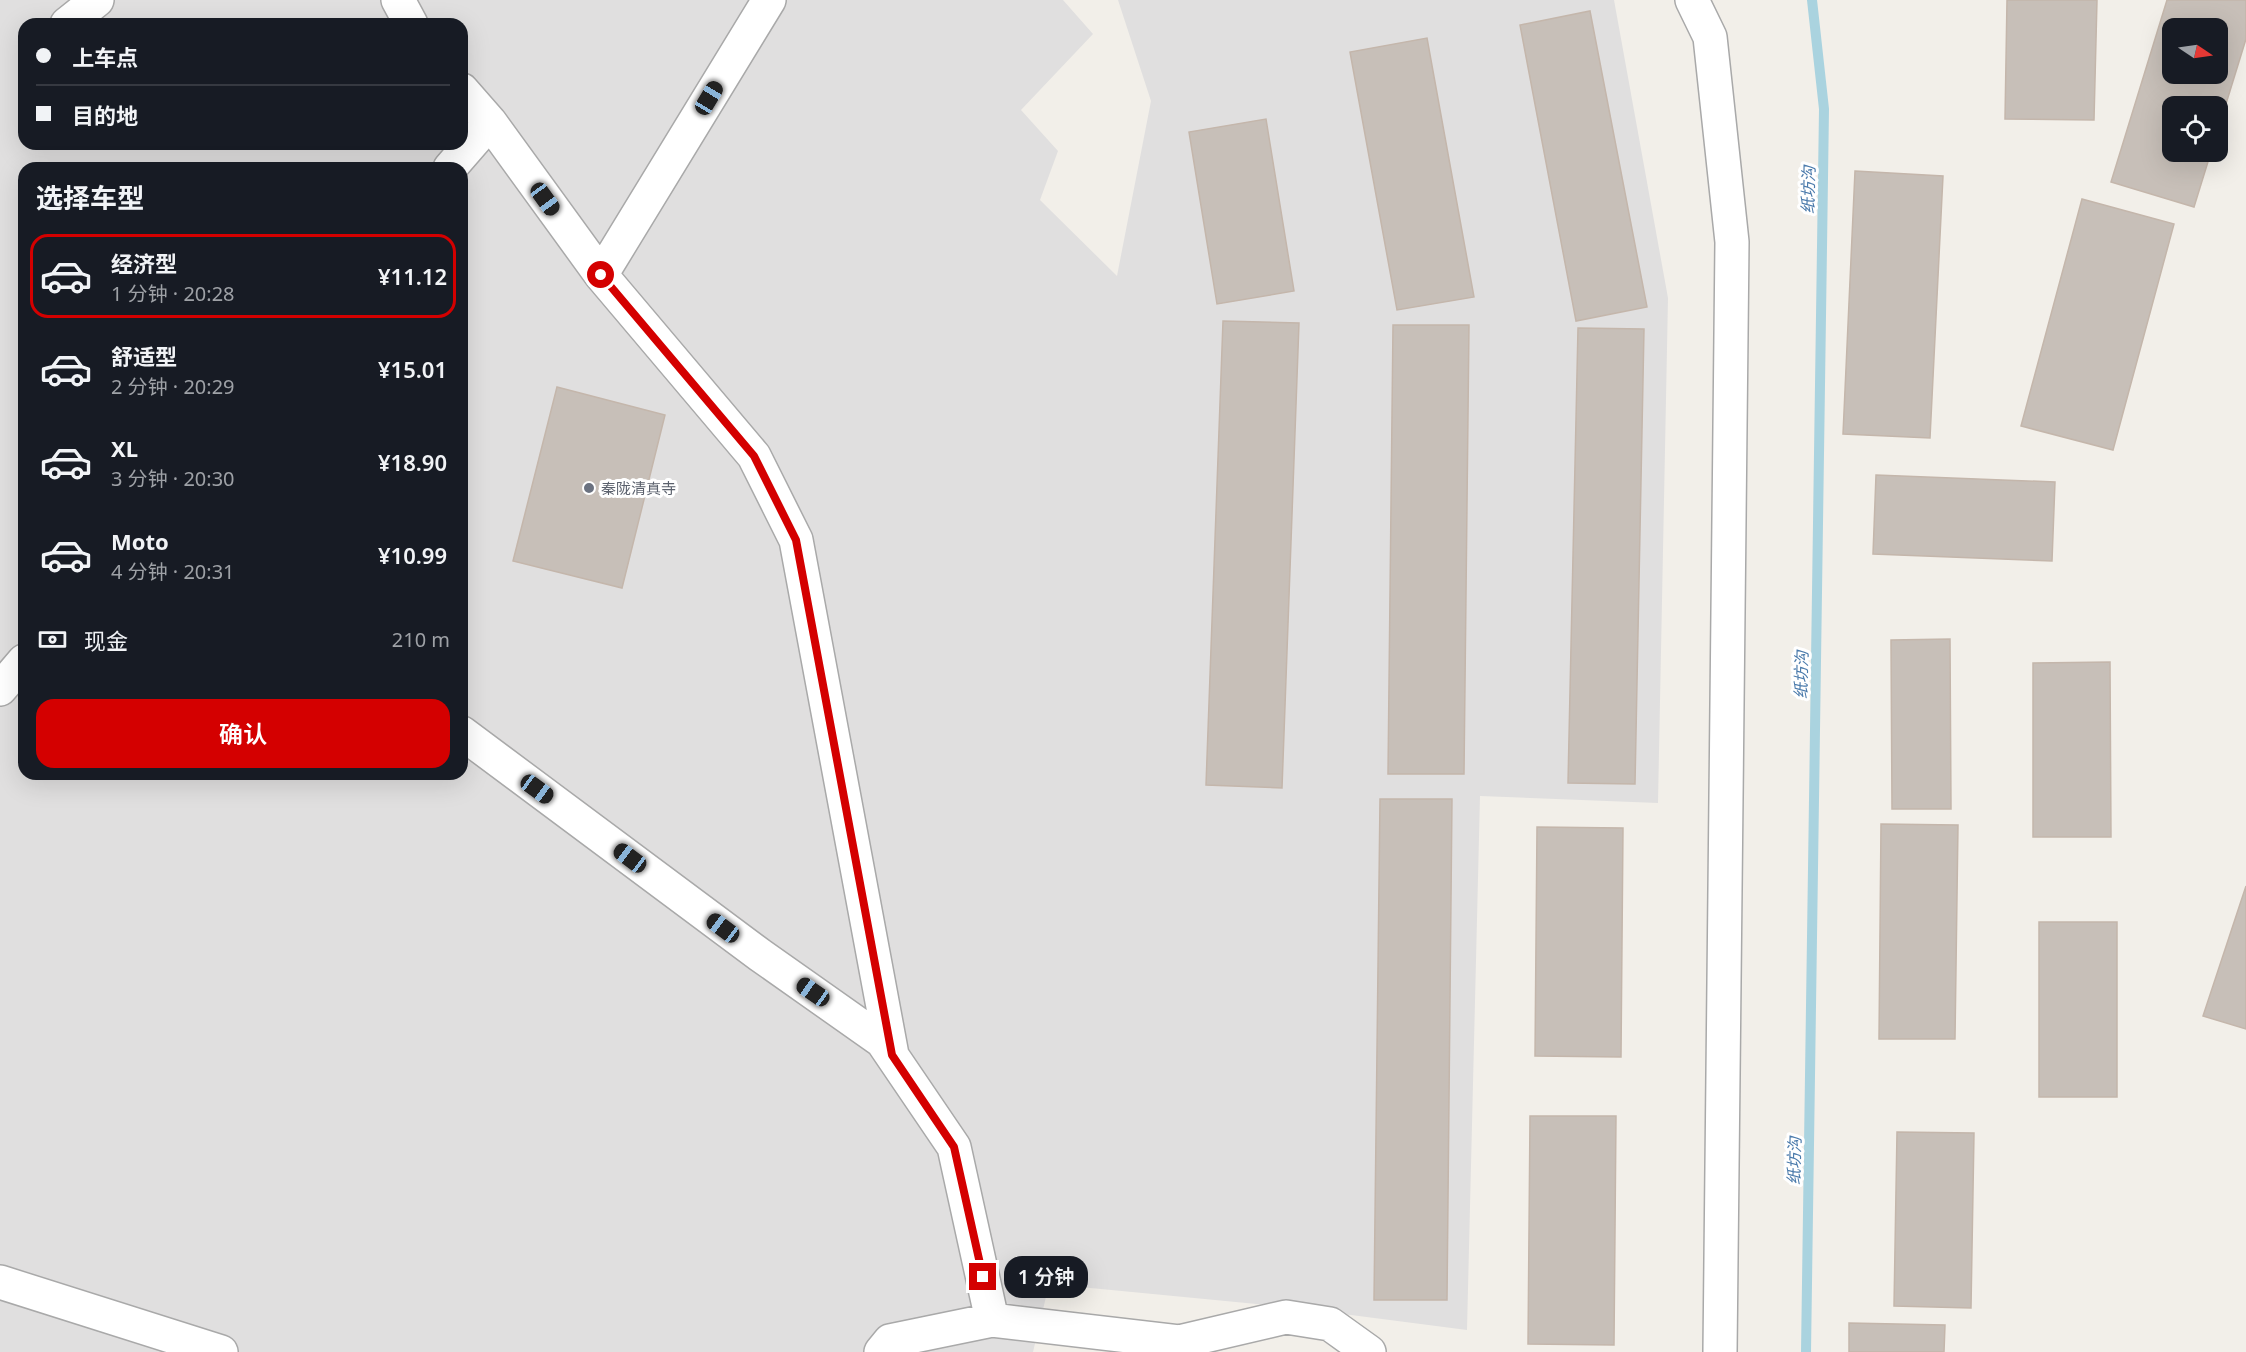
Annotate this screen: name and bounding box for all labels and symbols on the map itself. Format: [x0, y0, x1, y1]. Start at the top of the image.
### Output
north arrow [2162, 18, 2228, 84]
car [692, 78, 726, 118]
water label: 纸坊沟 [1797, 164, 1819, 214]
car [527, 179, 563, 219]
route start [587, 261, 614, 288]
place label: 秦陇清真寺 [601, 478, 676, 498]
marker: 秦陇清真寺 [582, 481, 596, 495]
water label: 纸坊沟 [1790, 649, 1812, 699]
car [517, 771, 557, 807]
car [610, 840, 650, 876]
car [703, 910, 743, 946]
car [793, 974, 833, 1010]
water label: 纸坊沟 [1783, 1135, 1805, 1185]
callout: 1 分钟 [1004, 1256, 1088, 1298]
route end [969, 1263, 996, 1290]

